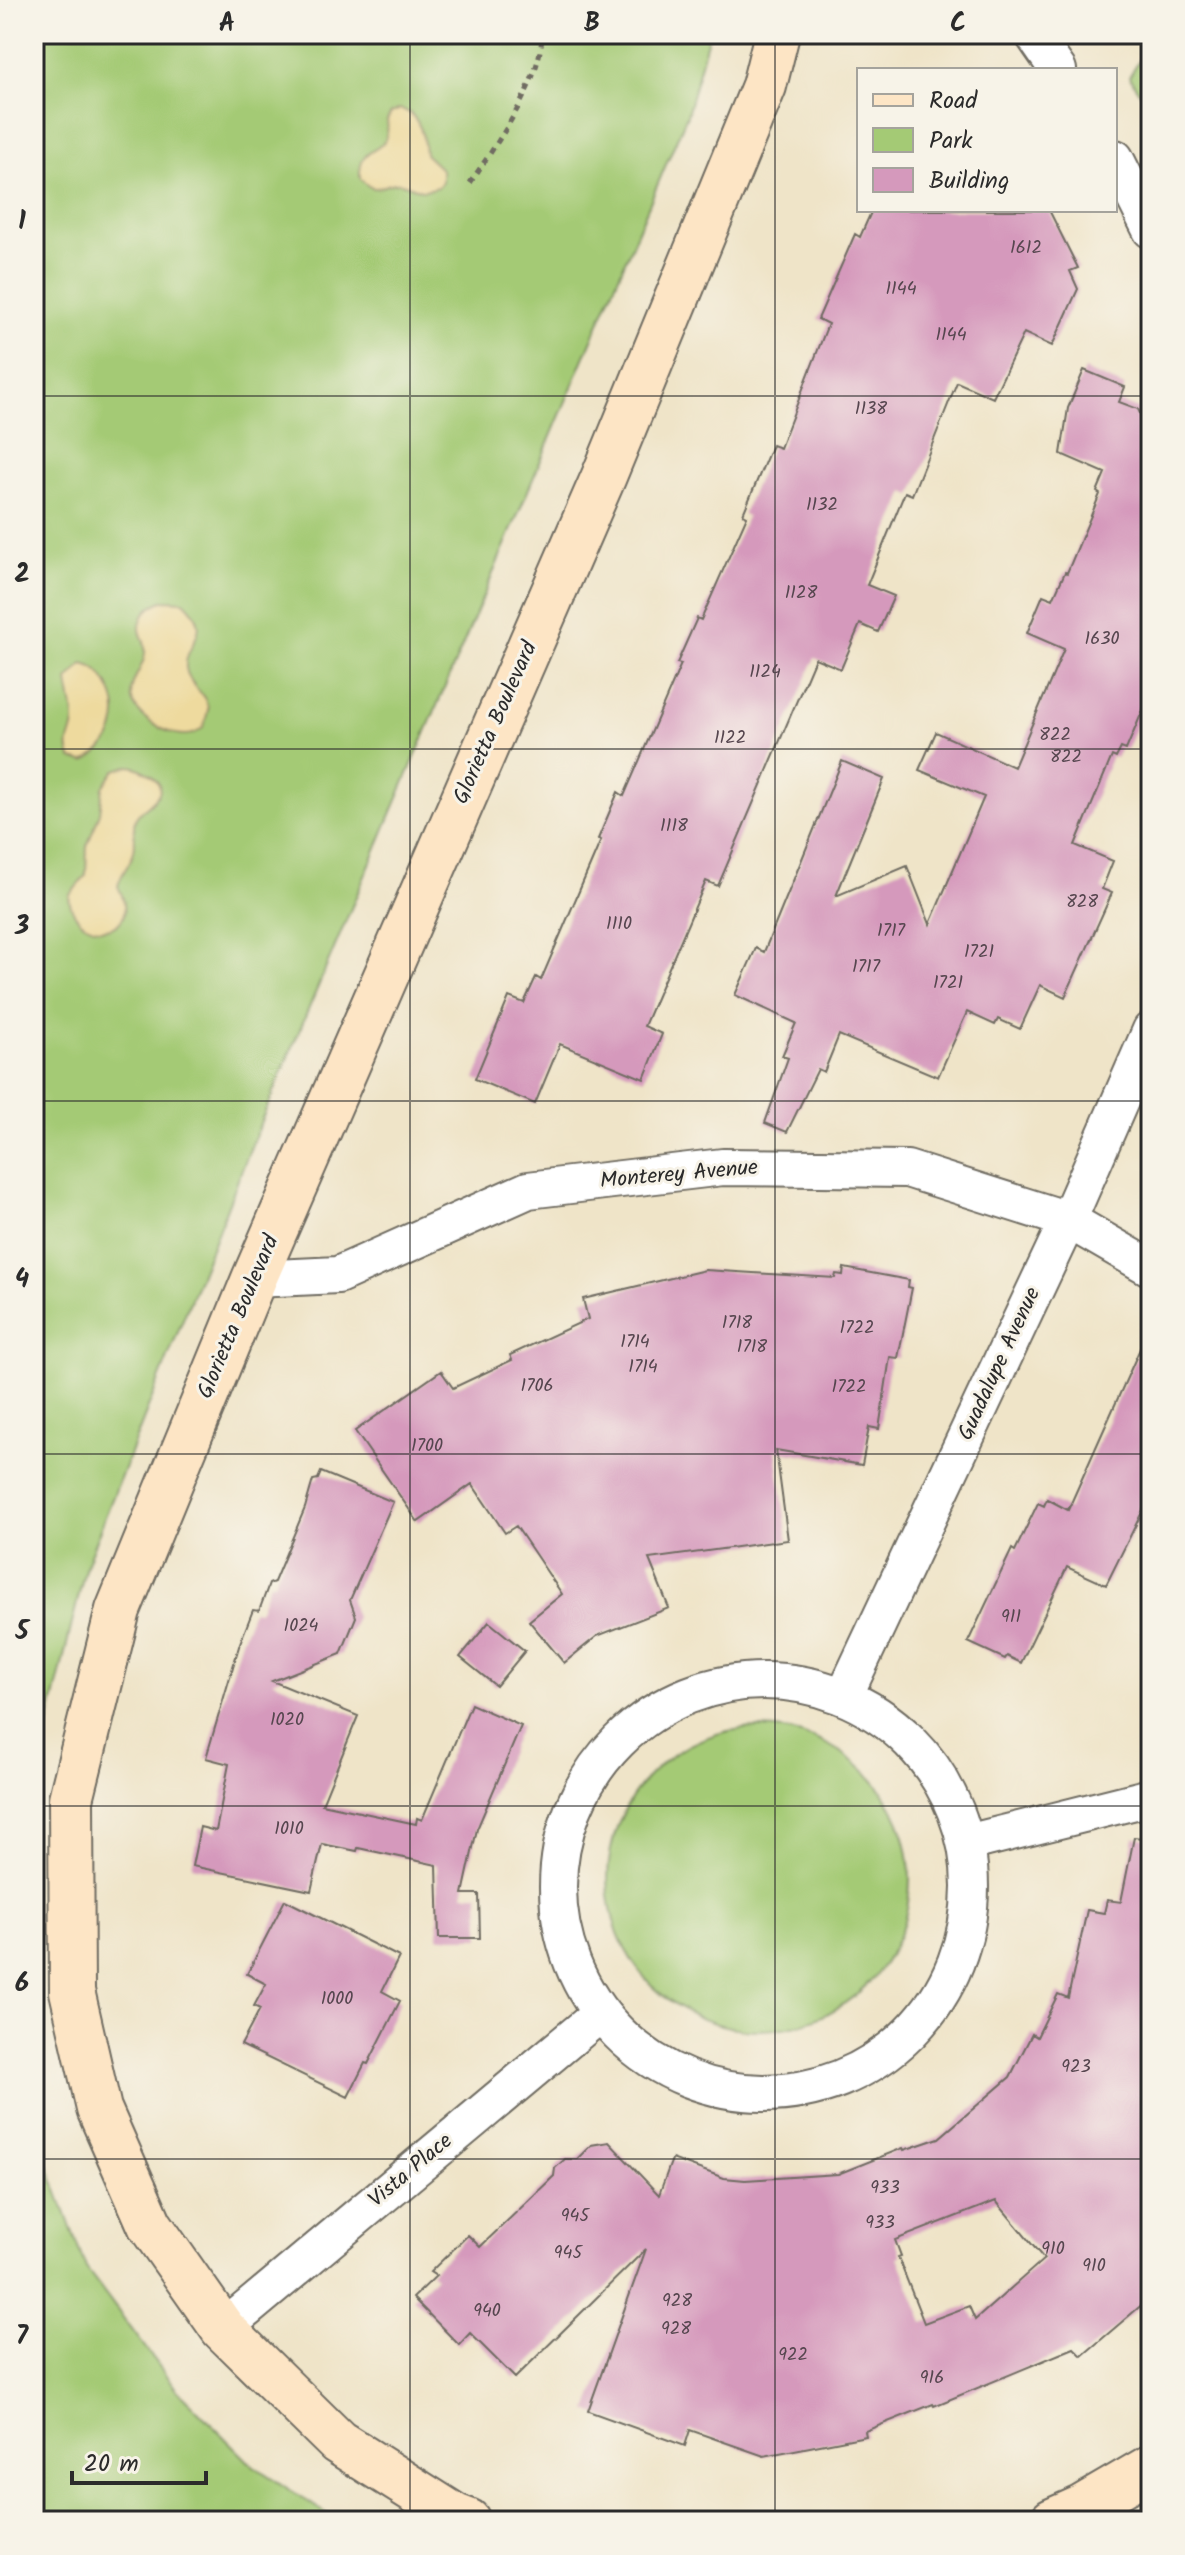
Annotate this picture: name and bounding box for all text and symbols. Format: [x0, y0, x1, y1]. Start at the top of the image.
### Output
text: A [219, 3, 235, 45]
text: B [584, 3, 600, 45]
text: C [950, 3, 966, 45]
legend [857, 68, 1117, 212]
text: Road [929, 82, 978, 121]
text: Park [929, 122, 973, 161]
text: Building [929, 162, 1009, 201]
text: 1 [18, 201, 26, 243]
house number: 1612 [1010, 234, 1042, 263]
house number: 1144 [885, 275, 917, 304]
house number: 1144 [935, 321, 967, 350]
house number: 1138 [855, 395, 887, 424]
house number: 1132 [806, 491, 838, 520]
text: 2 [14, 554, 30, 596]
house number: 1128 [785, 579, 817, 608]
house number: 1630 [1085, 625, 1119, 654]
street label: Glorietta Boulevard [444, 635, 548, 810]
house number: 1124 [749, 658, 781, 687]
house number: 822 [1039, 721, 1071, 750]
house number: 1122 [714, 724, 746, 753]
house number: 822 [1050, 743, 1082, 772]
house number: 1118 [660, 812, 688, 841]
house number: 828 [1066, 888, 1098, 917]
text: 3 [14, 906, 29, 948]
house number: 1110 [606, 910, 632, 939]
house number: 1717 [877, 917, 906, 946]
house number: 1721 [964, 938, 994, 967]
house number: 1717 [852, 953, 881, 982]
house number: 1721 [933, 969, 963, 998]
street label: Monterey Avenue [598, 1151, 760, 1199]
street label: Glorietta Boulevard [189, 1229, 290, 1404]
text: 4 [15, 1259, 29, 1301]
street label: Guadalupe Avenue [949, 1281, 1051, 1446]
house number: 1718 [722, 1309, 752, 1338]
house number: 1722 [840, 1314, 874, 1343]
house number: 1714 [620, 1328, 650, 1357]
house number: 1718 [737, 1333, 767, 1362]
house number: 1714 [628, 1353, 658, 1382]
house number: 1706 [521, 1372, 553, 1401]
house number: 1722 [832, 1373, 866, 1402]
house number: 1700 [411, 1432, 443, 1461]
house number: 911 [1001, 1603, 1021, 1632]
text: 5 [14, 1611, 30, 1653]
house number: 1024 [283, 1612, 319, 1641]
house number: 1020 [270, 1706, 304, 1735]
house number: 1010 [274, 1815, 304, 1844]
text: 6 [15, 1963, 29, 2005]
house number: 1000 [321, 1985, 353, 2014]
house number: 923 [1061, 2053, 1091, 2082]
street label: Vista Place [361, 2125, 461, 2217]
house number: 933 [870, 2174, 900, 2203]
house number: 945 [561, 2202, 591, 2231]
house number: 933 [865, 2209, 895, 2238]
house number: 910 [1041, 2235, 1065, 2264]
house number: 945 [554, 2239, 584, 2268]
house number: 910 [1082, 2252, 1106, 2281]
house number: 928 [662, 2287, 692, 2316]
house number: 940 [473, 2297, 501, 2326]
house number: 928 [661, 2315, 691, 2344]
text: 7 [16, 2316, 29, 2358]
house number: 922 [778, 2341, 808, 2370]
house number: 916 [920, 2364, 944, 2393]
scale bar [72, 2435, 206, 2485]
text: 20 m [84, 2445, 139, 2484]

